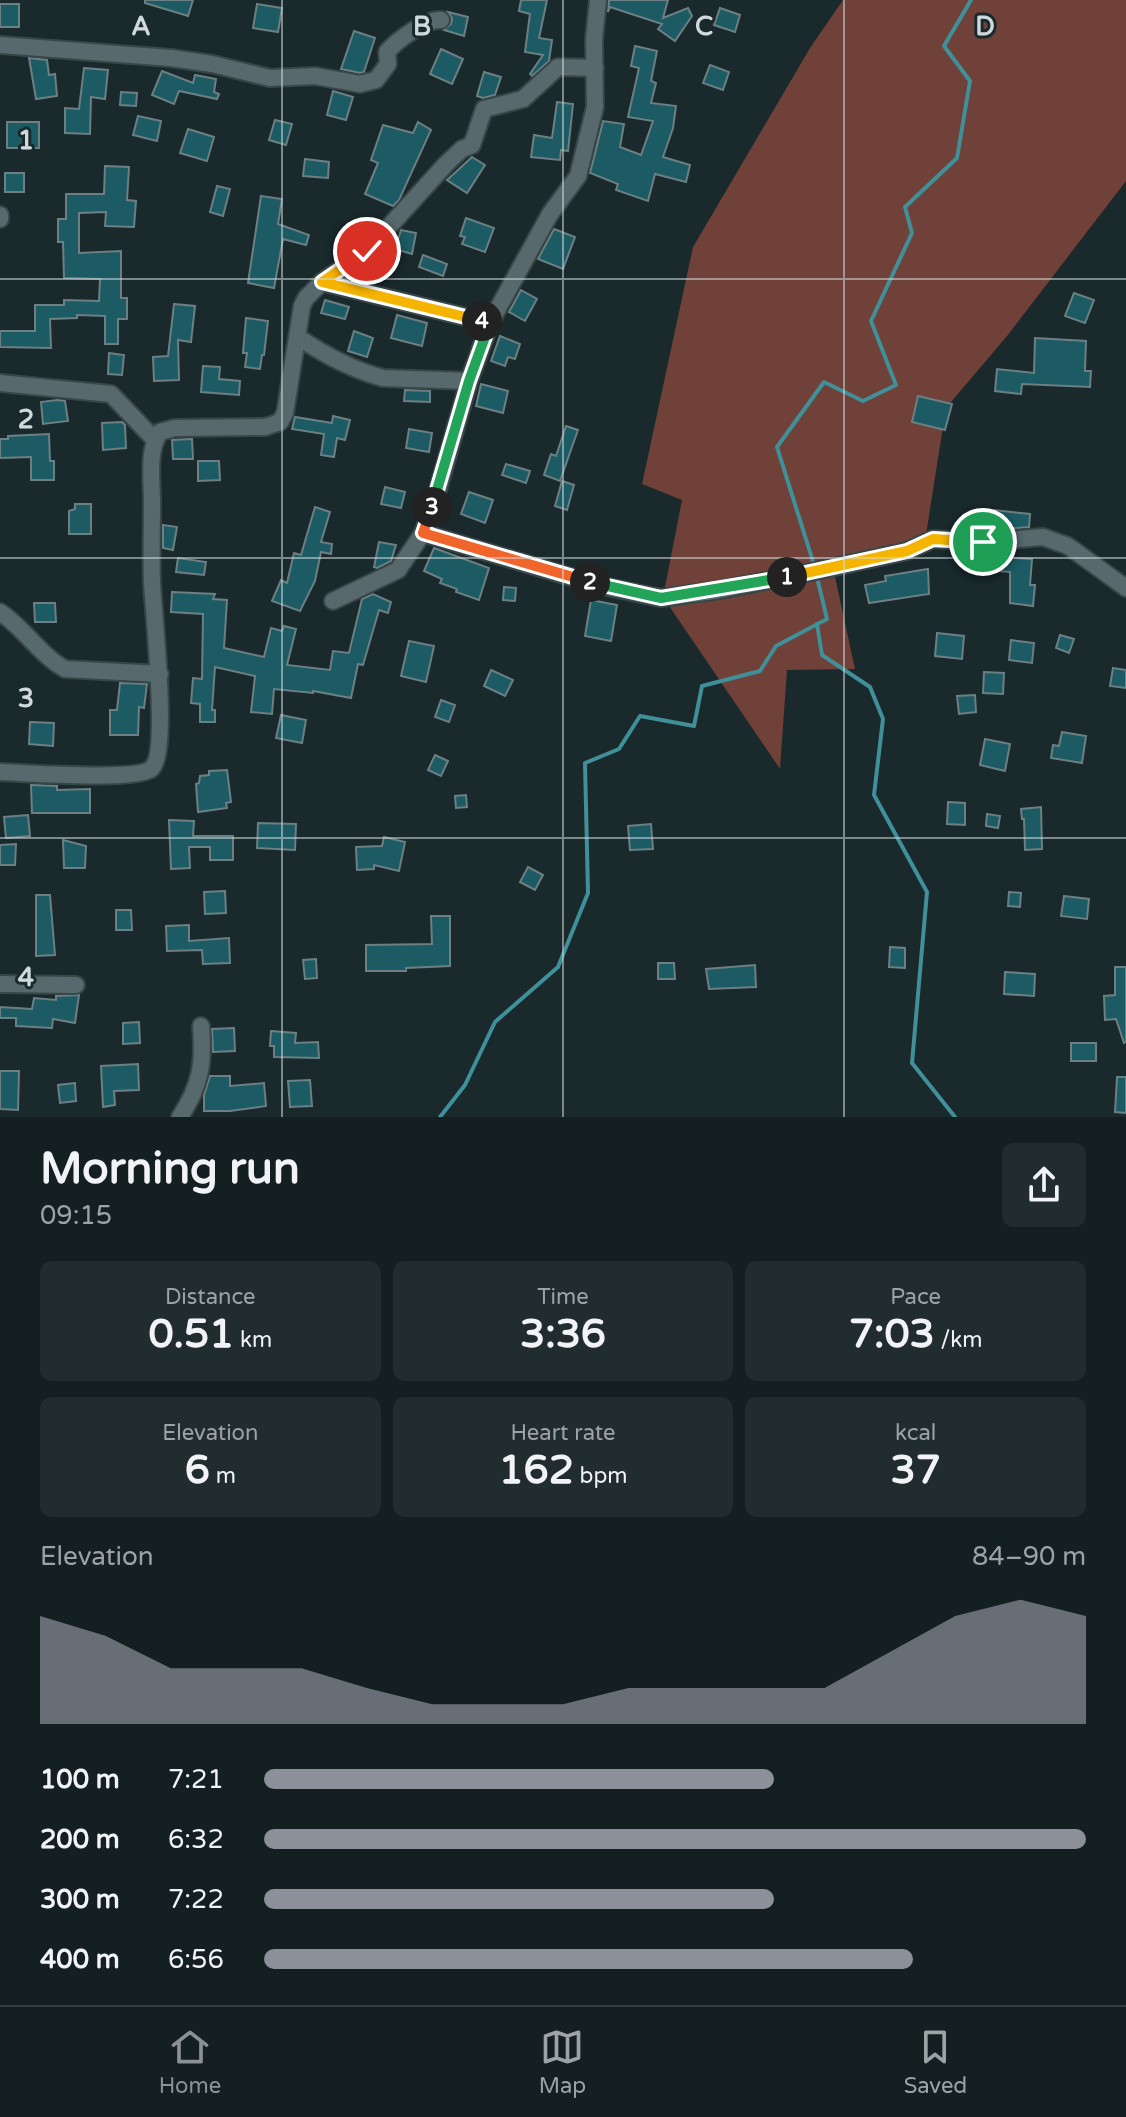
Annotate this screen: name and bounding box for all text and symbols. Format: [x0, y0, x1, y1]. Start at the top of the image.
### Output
text: A [131, 11, 151, 42]
text: B [413, 11, 431, 42]
text: C [695, 11, 713, 42]
text: D [975, 11, 995, 42]
text: 1 [18, 125, 34, 156]
pin [333, 217, 401, 285]
icon: check [345, 229, 389, 273]
pin: 4 [462, 301, 502, 341]
text: 4 [475, 308, 489, 334]
text: 2 [18, 404, 34, 435]
pin: 3 [412, 487, 452, 527]
text: 3 [425, 494, 439, 520]
pin [949, 508, 1017, 576]
icon: arrive [961, 520, 1005, 564]
pin: 1 [767, 557, 807, 597]
pin: 2 [570, 562, 610, 602]
text: 1 [780, 564, 794, 590]
text: 2 [583, 569, 597, 595]
text: 3 [18, 683, 34, 714]
text: 4 [18, 962, 34, 993]
text: Morning run [40, 1143, 300, 1196]
button: share [1002, 1143, 1086, 1227]
text: 09:15 [40, 1200, 112, 1231]
text: Distance [165, 1284, 256, 1310]
text: Time [537, 1284, 589, 1310]
text: Pace [890, 1284, 941, 1310]
text: 0.51 [148, 1310, 234, 1358]
text: 3:36 [520, 1310, 606, 1358]
text: 7:03 [849, 1310, 935, 1358]
text: km [234, 1327, 272, 1353]
text: /km [935, 1327, 982, 1353]
text: Elevation [162, 1420, 258, 1446]
text: Heart rate [511, 1420, 615, 1446]
text: kcal [895, 1420, 936, 1446]
text: 6 [185, 1446, 210, 1494]
text: 162 [498, 1446, 574, 1494]
text: 37 [891, 1446, 941, 1494]
text: m [210, 1463, 236, 1489]
text: bpm [574, 1463, 628, 1489]
text: Elevation [40, 1541, 154, 1572]
text: 84–90 m [972, 1541, 1086, 1572]
text: 100 m [40, 1764, 120, 1795]
text: 7:21 [168, 1764, 224, 1795]
text: 200 m [40, 1824, 120, 1855]
text: 6:32 [168, 1824, 224, 1855]
text: 300 m [40, 1884, 120, 1915]
text: 7:22 [168, 1884, 224, 1915]
text: 400 m [40, 1944, 120, 1975]
text: 6:56 [168, 1944, 224, 1975]
tab: Home [159, 2025, 221, 2099]
tab: Map [539, 2025, 586, 2099]
tab: Saved [904, 2025, 967, 2099]

